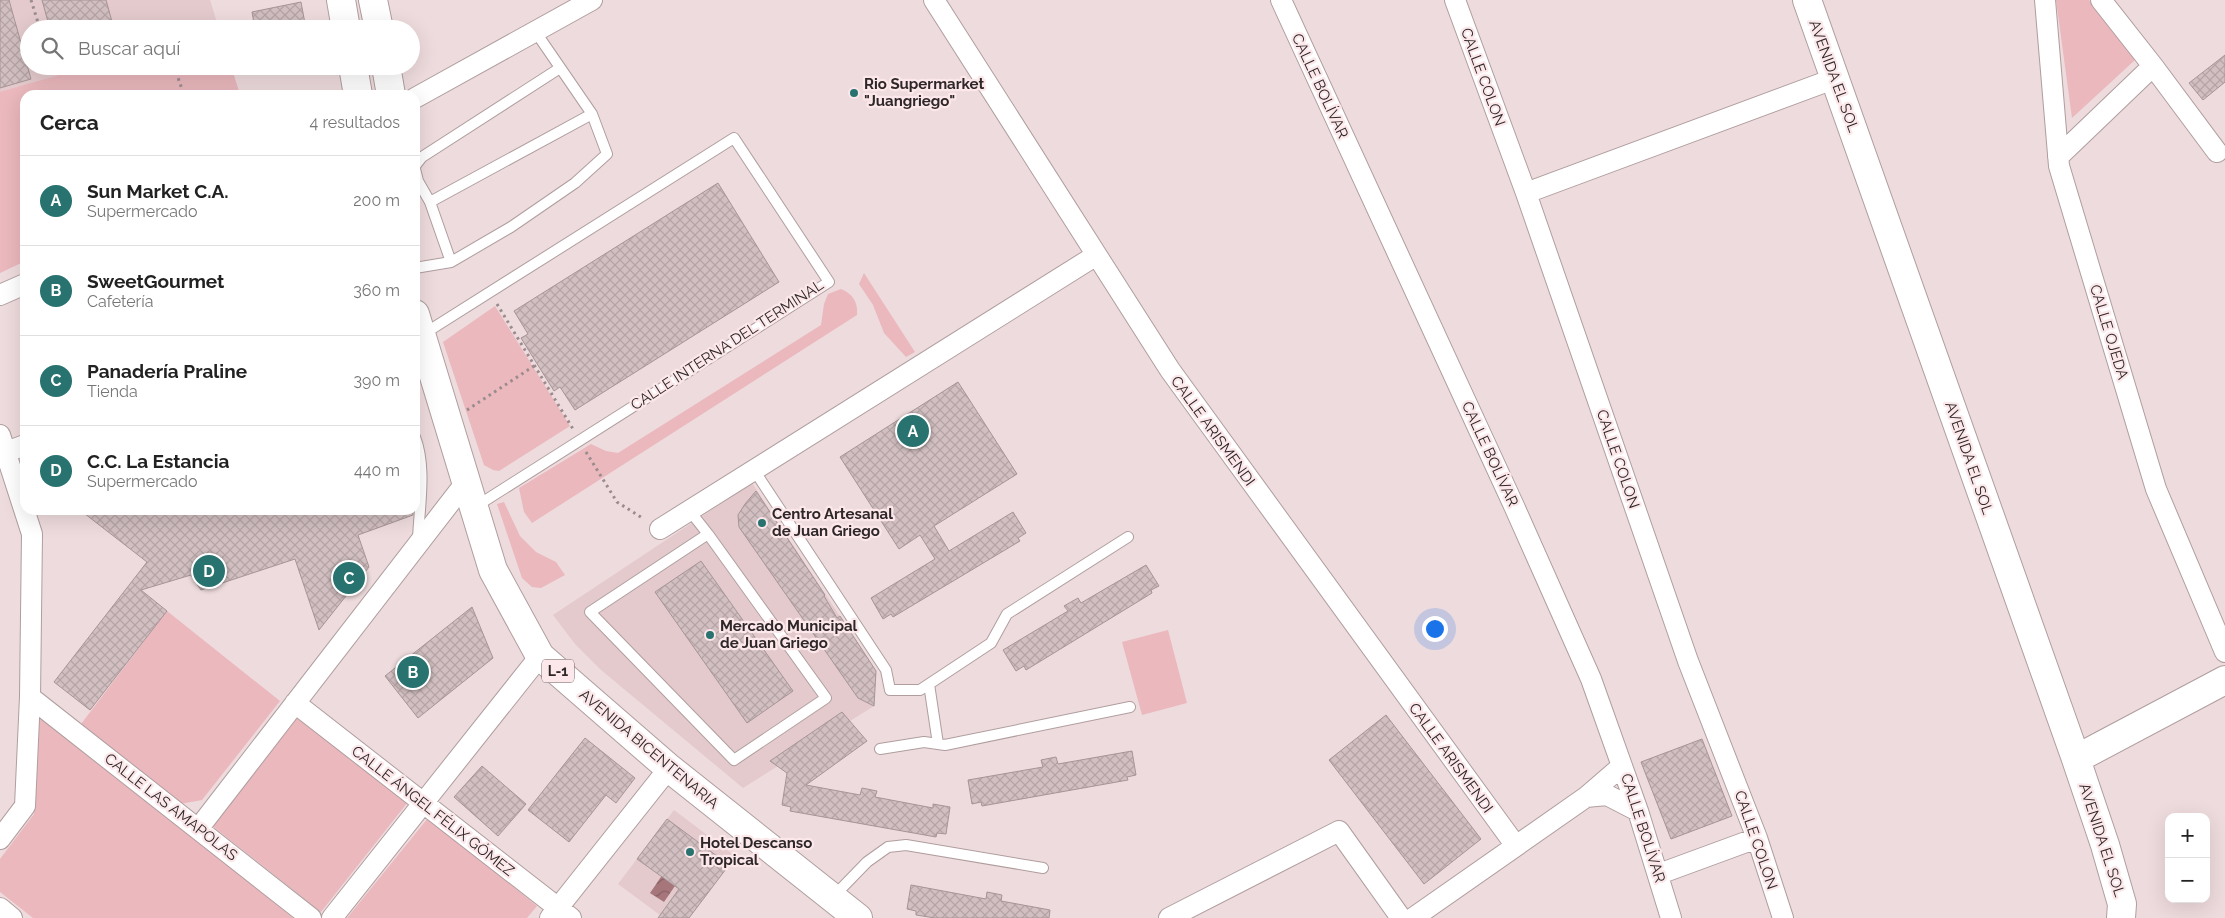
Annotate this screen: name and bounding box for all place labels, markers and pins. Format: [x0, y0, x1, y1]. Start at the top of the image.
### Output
place label: Rio Supermarket "Juangriego" [864, 75, 984, 110]
marker: Rio Supermarket "Juangriego" [848, 87, 860, 99]
pin: A [897, 412, 929, 450]
place label: Centro Artesanal de Juan Griego [772, 505, 893, 540]
marker: Centro Artesanal de Juan Griego [756, 517, 768, 529]
pin: D [193, 552, 225, 590]
pin: C [333, 559, 365, 597]
place label: Mercado Municipal de Juan Griego [720, 617, 858, 652]
marker: Mercado Municipal de Juan Griego [704, 629, 716, 641]
pin: B [397, 653, 429, 691]
place label: Hotel Descanso Tropical [700, 834, 812, 869]
marker: Hotel Descanso Tropical [684, 846, 696, 858]

